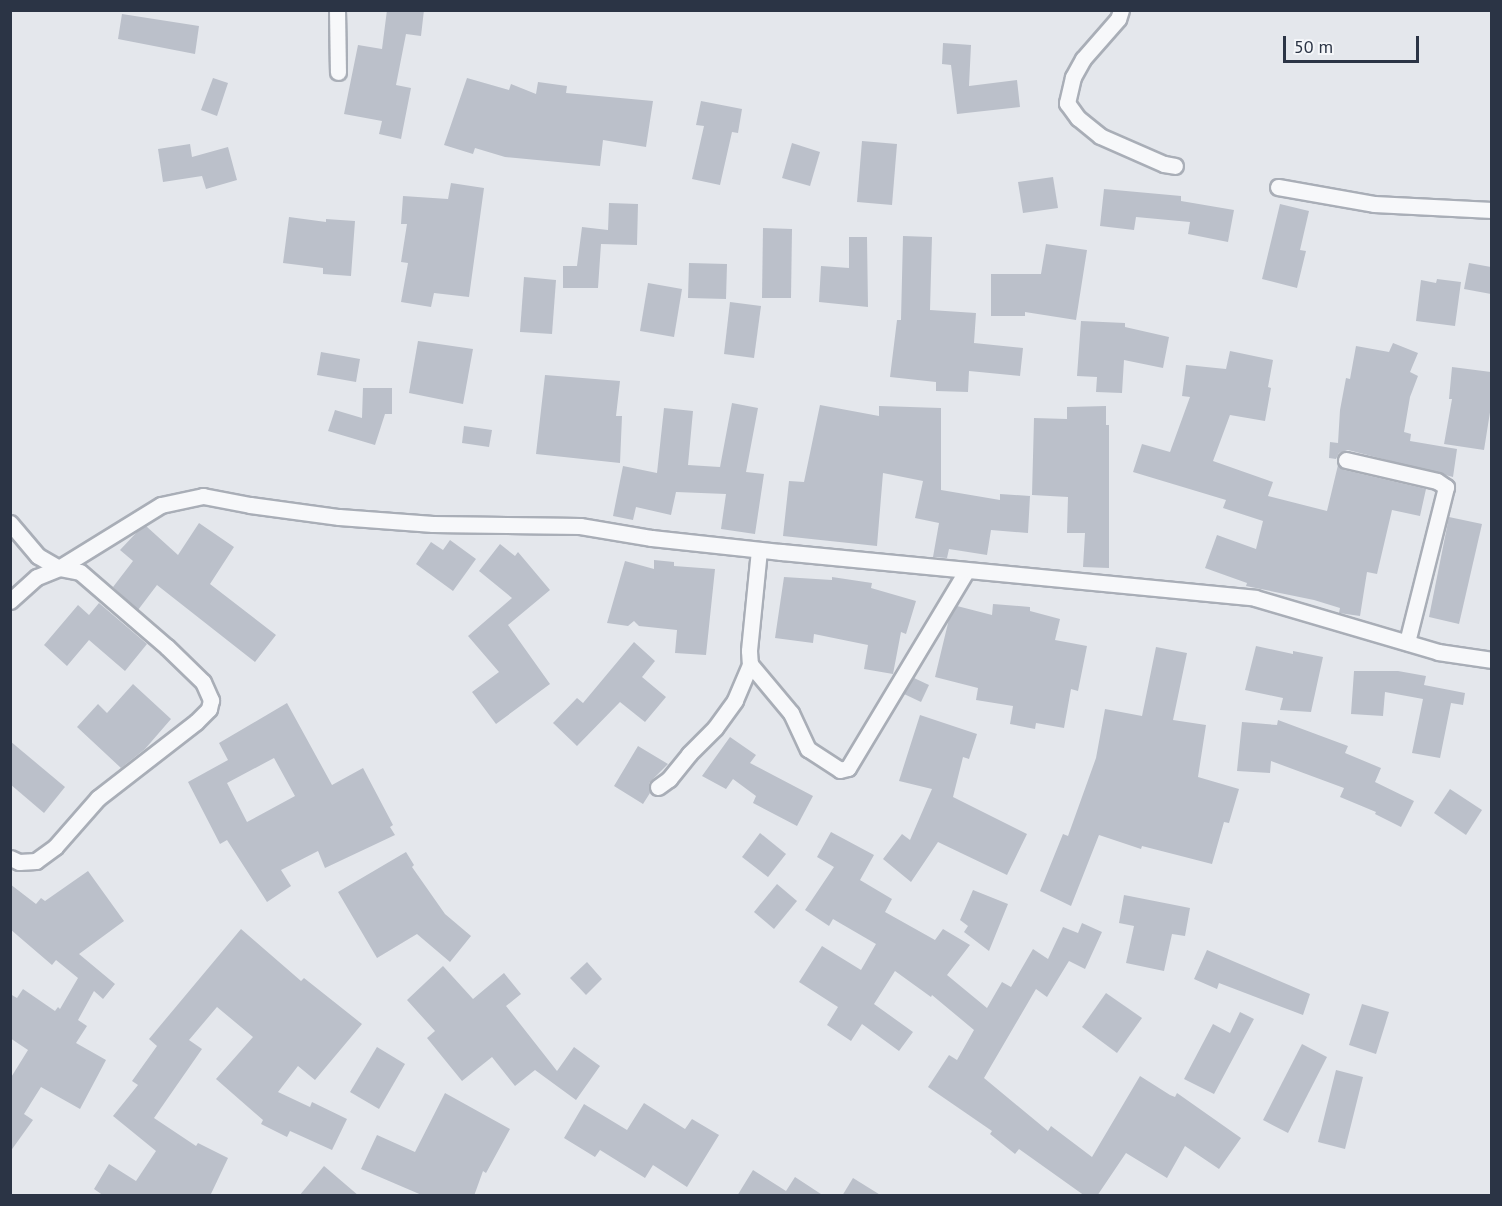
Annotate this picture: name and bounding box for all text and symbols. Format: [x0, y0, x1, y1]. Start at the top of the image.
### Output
scale bar [1286, 24, 1422, 62]
text: 50 m [1294, 35, 1333, 58]

